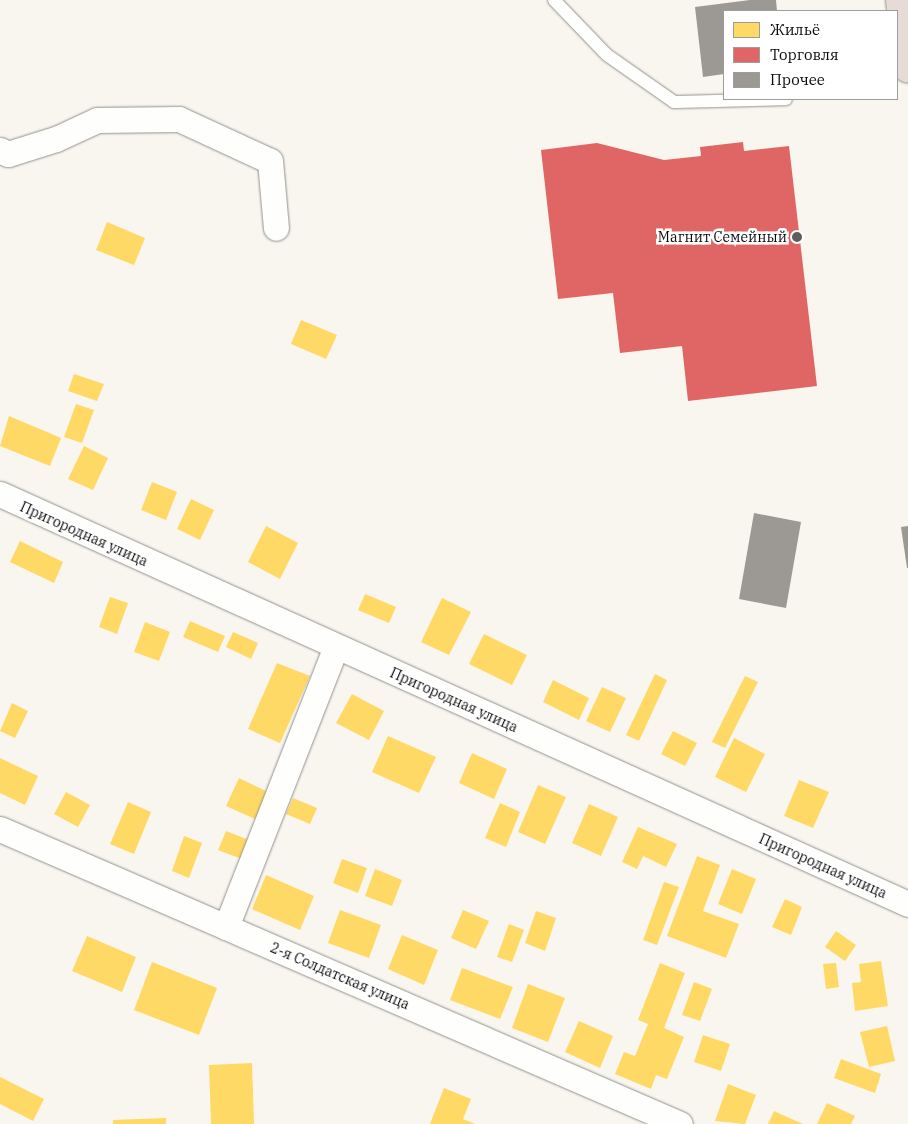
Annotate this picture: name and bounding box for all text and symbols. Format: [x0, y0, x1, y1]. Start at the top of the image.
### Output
legend [723, 10, 898, 100]
text: Жильё [770, 20, 820, 39]
text: Торговля [770, 45, 839, 64]
text: Прочее [770, 70, 825, 89]
place label: Магнит Семейный [658, 229, 787, 245]
marker: Магнит Семейный [791, 231, 803, 243]
street label: Пригородная улица [17, 498, 151, 570]
street label: Пригородная улица [387, 664, 521, 736]
street label: Пригородная улица [756, 830, 890, 902]
street label: 2-я Солдатская улица [268, 939, 412, 1013]

